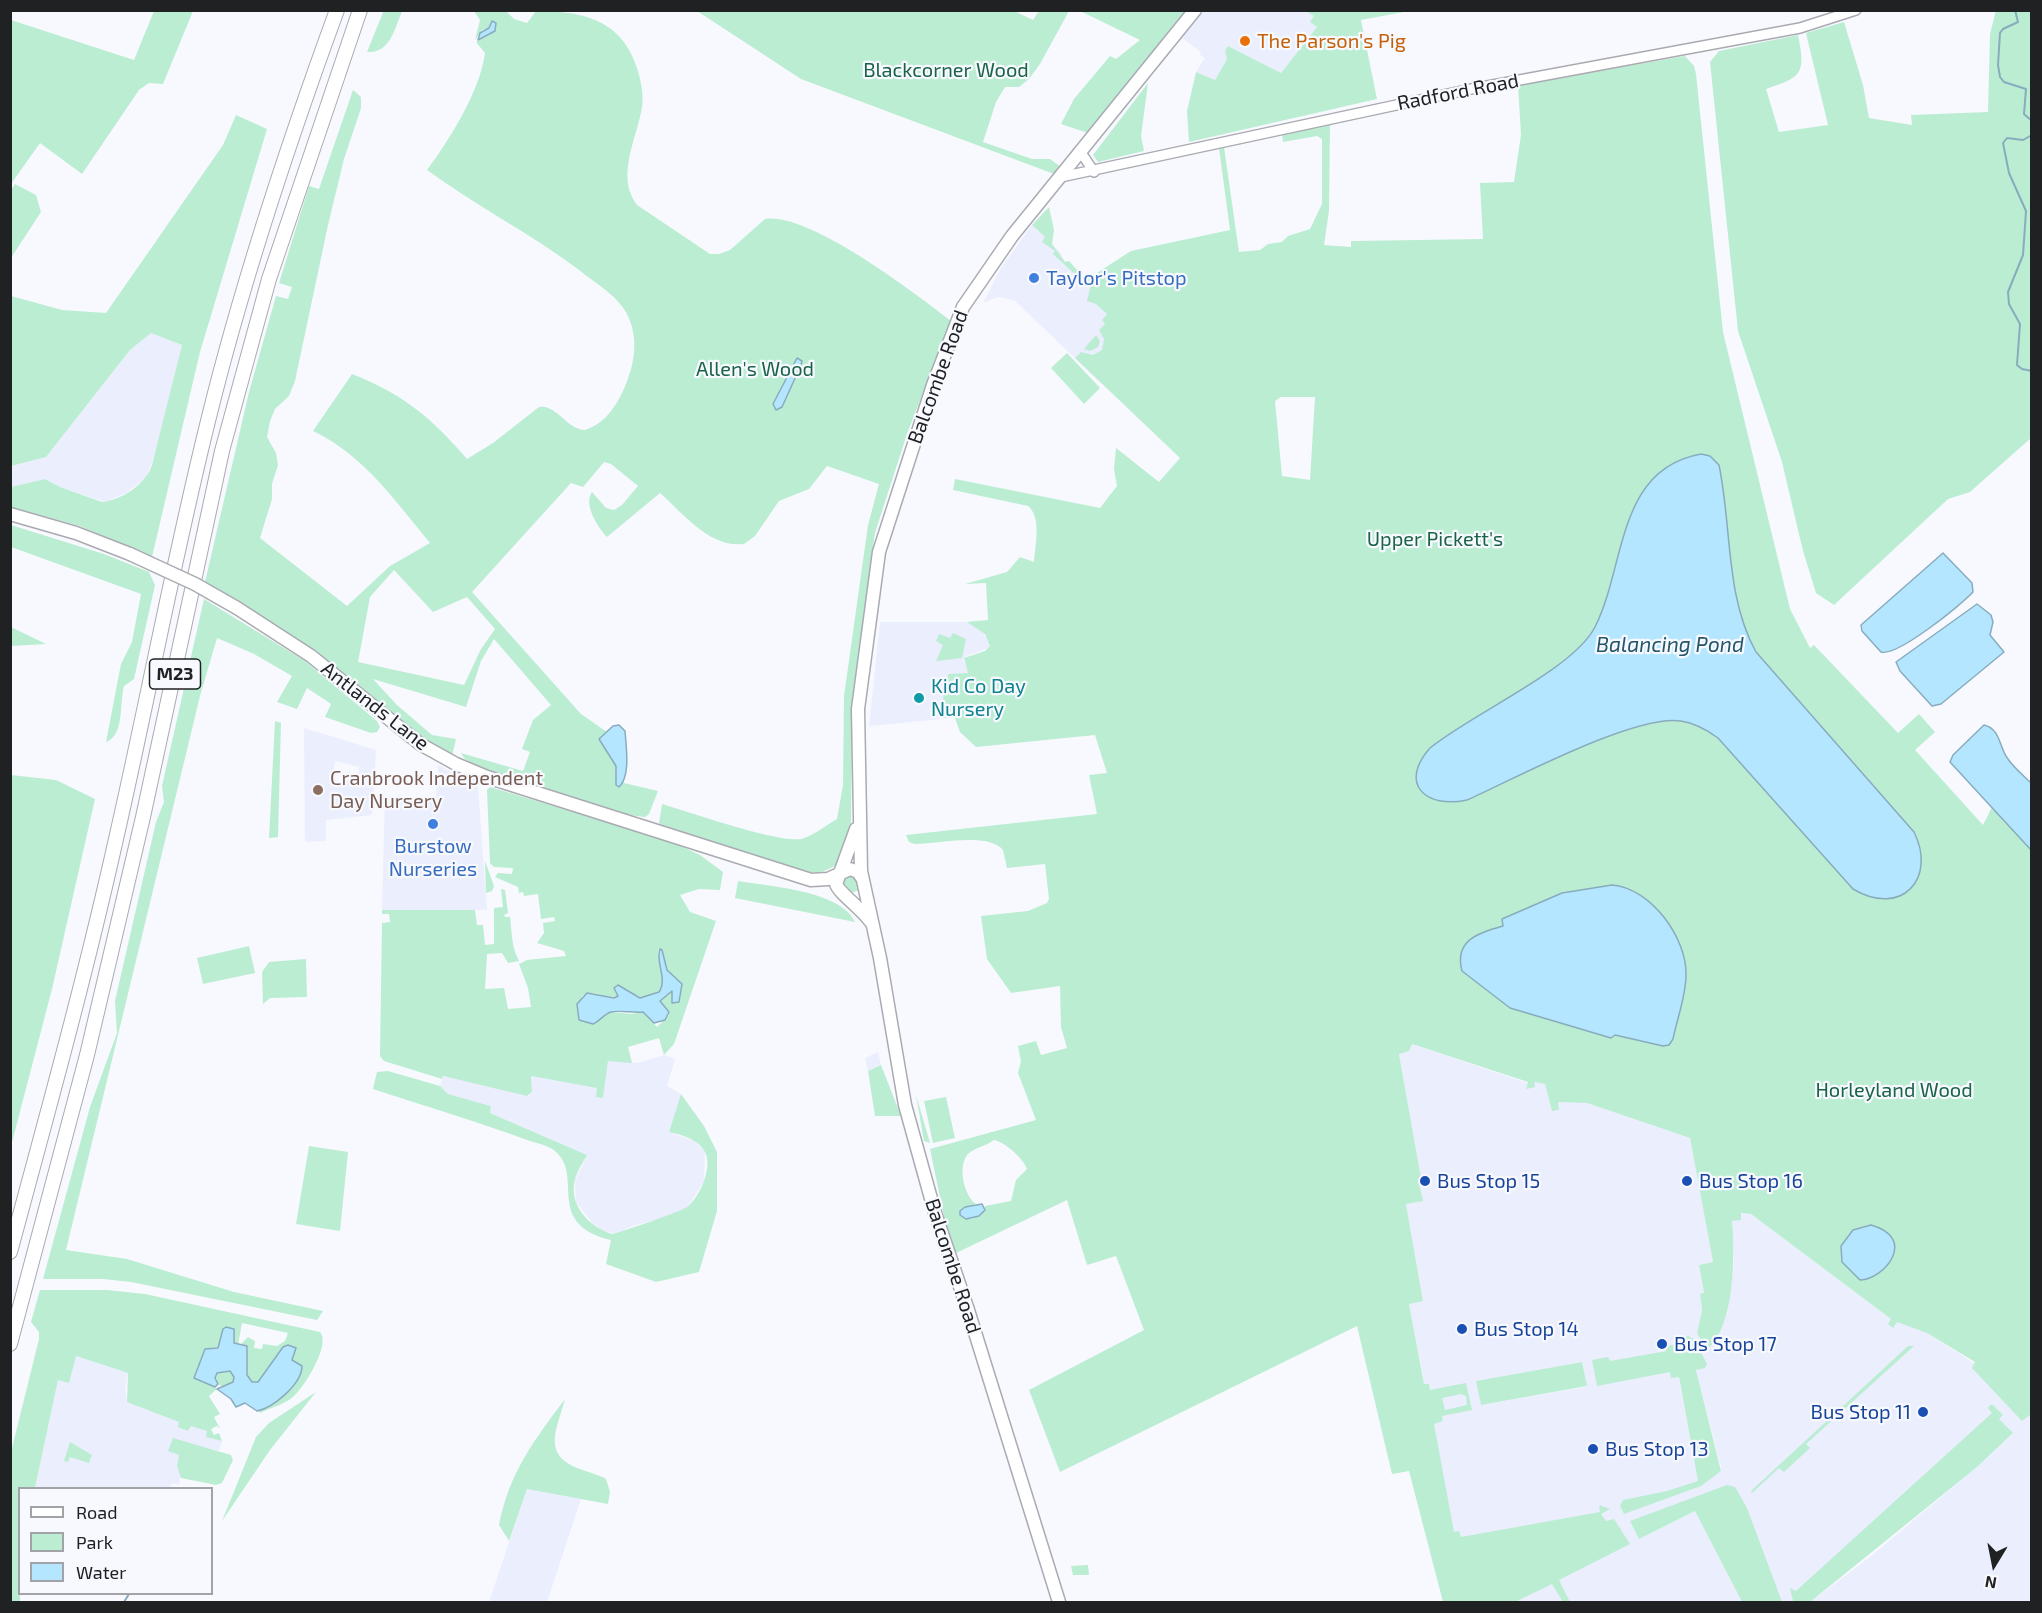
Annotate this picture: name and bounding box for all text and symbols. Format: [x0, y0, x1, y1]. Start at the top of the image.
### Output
place label: The Parson's Pig [1257, 29, 1406, 53]
marker: The Parson's Pig [1238, 34, 1252, 48]
park label: Blackcorner Wood [863, 58, 1029, 82]
street label: Radford Road [1395, 68, 1521, 116]
place label: Taylor's Pitstop [1046, 266, 1187, 290]
marker: Taylor's Pitstop [1027, 271, 1041, 285]
street label: Balcombe Road [903, 307, 973, 447]
park label: Allen's Wood [696, 357, 814, 381]
park label: Upper Pickett's [1367, 527, 1503, 551]
water label: Balancing Pond [1596, 632, 1744, 658]
street label: Antlands Lane [316, 657, 434, 755]
road number: M23 [150, 659, 201, 689]
place label: Kid Co Day Nursery [931, 674, 1026, 721]
marker: Kid Co Day Nursery [912, 691, 926, 705]
place label: Cranbrook Independent Day Nursery [330, 766, 543, 813]
marker: Cranbrook Independent Day Nursery [311, 783, 325, 797]
marker: Burstow Nurseries [426, 817, 440, 831]
place label: Burstow Nurseries [389, 834, 477, 881]
park label: Horleyland Wood [1815, 1078, 1973, 1102]
place label: Bus Stop 15 [1437, 1169, 1540, 1193]
place label: Bus Stop 16 [1699, 1169, 1803, 1193]
marker: Bus Stop 15 [1418, 1174, 1432, 1188]
marker: Bus Stop 16 [1680, 1174, 1694, 1188]
street label: Balcombe Road [920, 1195, 986, 1337]
place label: Bus Stop 14 [1474, 1317, 1579, 1341]
marker: Bus Stop 14 [1455, 1322, 1469, 1336]
place label: Bus Stop 17 [1674, 1332, 1777, 1356]
marker: Bus Stop 17 [1655, 1337, 1669, 1351]
place label: Bus Stop 11 [1811, 1400, 1911, 1424]
marker: Bus Stop 11 [1916, 1405, 1930, 1419]
place label: Bus Stop 13 [1605, 1437, 1709, 1461]
marker: Bus Stop 13 [1586, 1442, 1600, 1456]
legend [18, 1487, 213, 1595]
text: Road [76, 1501, 117, 1523]
text: Park [76, 1531, 113, 1553]
north arrow [1964, 1535, 2024, 1595]
text: Water [76, 1561, 126, 1583]
text: N [1983, 1573, 1998, 1594]

